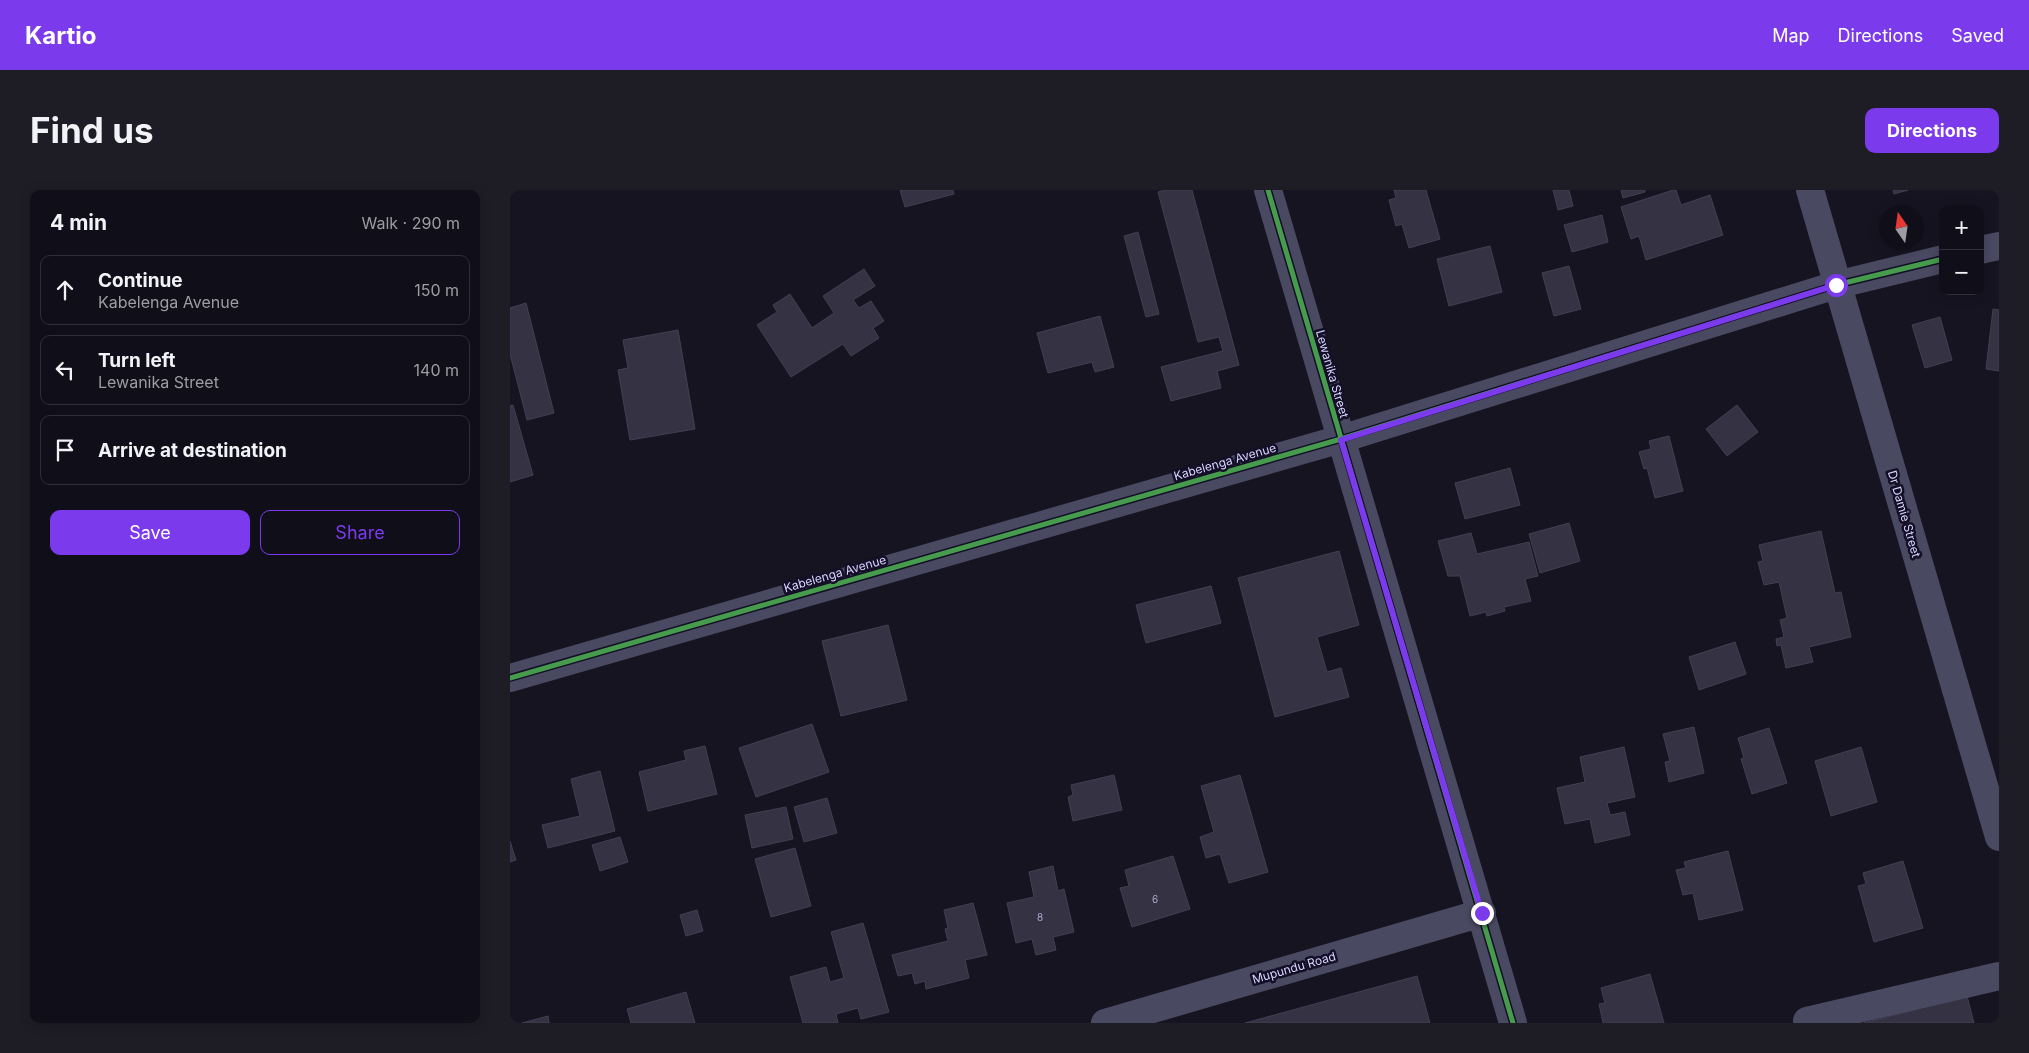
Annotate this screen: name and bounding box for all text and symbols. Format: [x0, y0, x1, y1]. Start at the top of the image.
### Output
text: Kartio [25, 21, 96, 50]
text: Map [1772, 25, 1810, 46]
text: Directions [1838, 25, 1923, 46]
text: Saved [1951, 25, 2004, 46]
button: Directions [1865, 108, 1999, 153]
text: Find us [30, 109, 154, 151]
north arrow [1879, 205, 1924, 250]
map controls [1939, 205, 1984, 295]
button: + [1939, 205, 1984, 250]
text: 4 min [50, 210, 107, 235]
text: Walk · 290 m [362, 213, 460, 233]
button: − [1939, 250, 1984, 295]
text: Continue [98, 269, 183, 292]
route start [1825, 274, 1848, 297]
icon: ahead [51, 276, 79, 304]
text: 150 m [414, 280, 459, 300]
text: Kabelenga Avenue [98, 292, 239, 312]
street label: Lewanika Street [1313, 328, 1352, 420]
text: Turn left [98, 349, 176, 372]
icon: left [51, 356, 79, 384]
text: 140 m [414, 360, 459, 380]
text: Lewanika Street [98, 372, 219, 392]
icon: arrive [51, 436, 79, 464]
text: Arrive at destination [98, 439, 287, 462]
street label: Kabelenga Avenue [1172, 440, 1278, 483]
street label: Dr Damie Street [1885, 469, 1924, 559]
button: Save [50, 510, 250, 555]
button: Share [260, 510, 460, 555]
street label: Kabelenga Avenue [782, 552, 888, 595]
house number: 6 [1152, 893, 1158, 905]
route end [1471, 902, 1494, 925]
house number: 8 [1037, 911, 1043, 923]
street label: Mupundu Road [1250, 948, 1337, 987]

